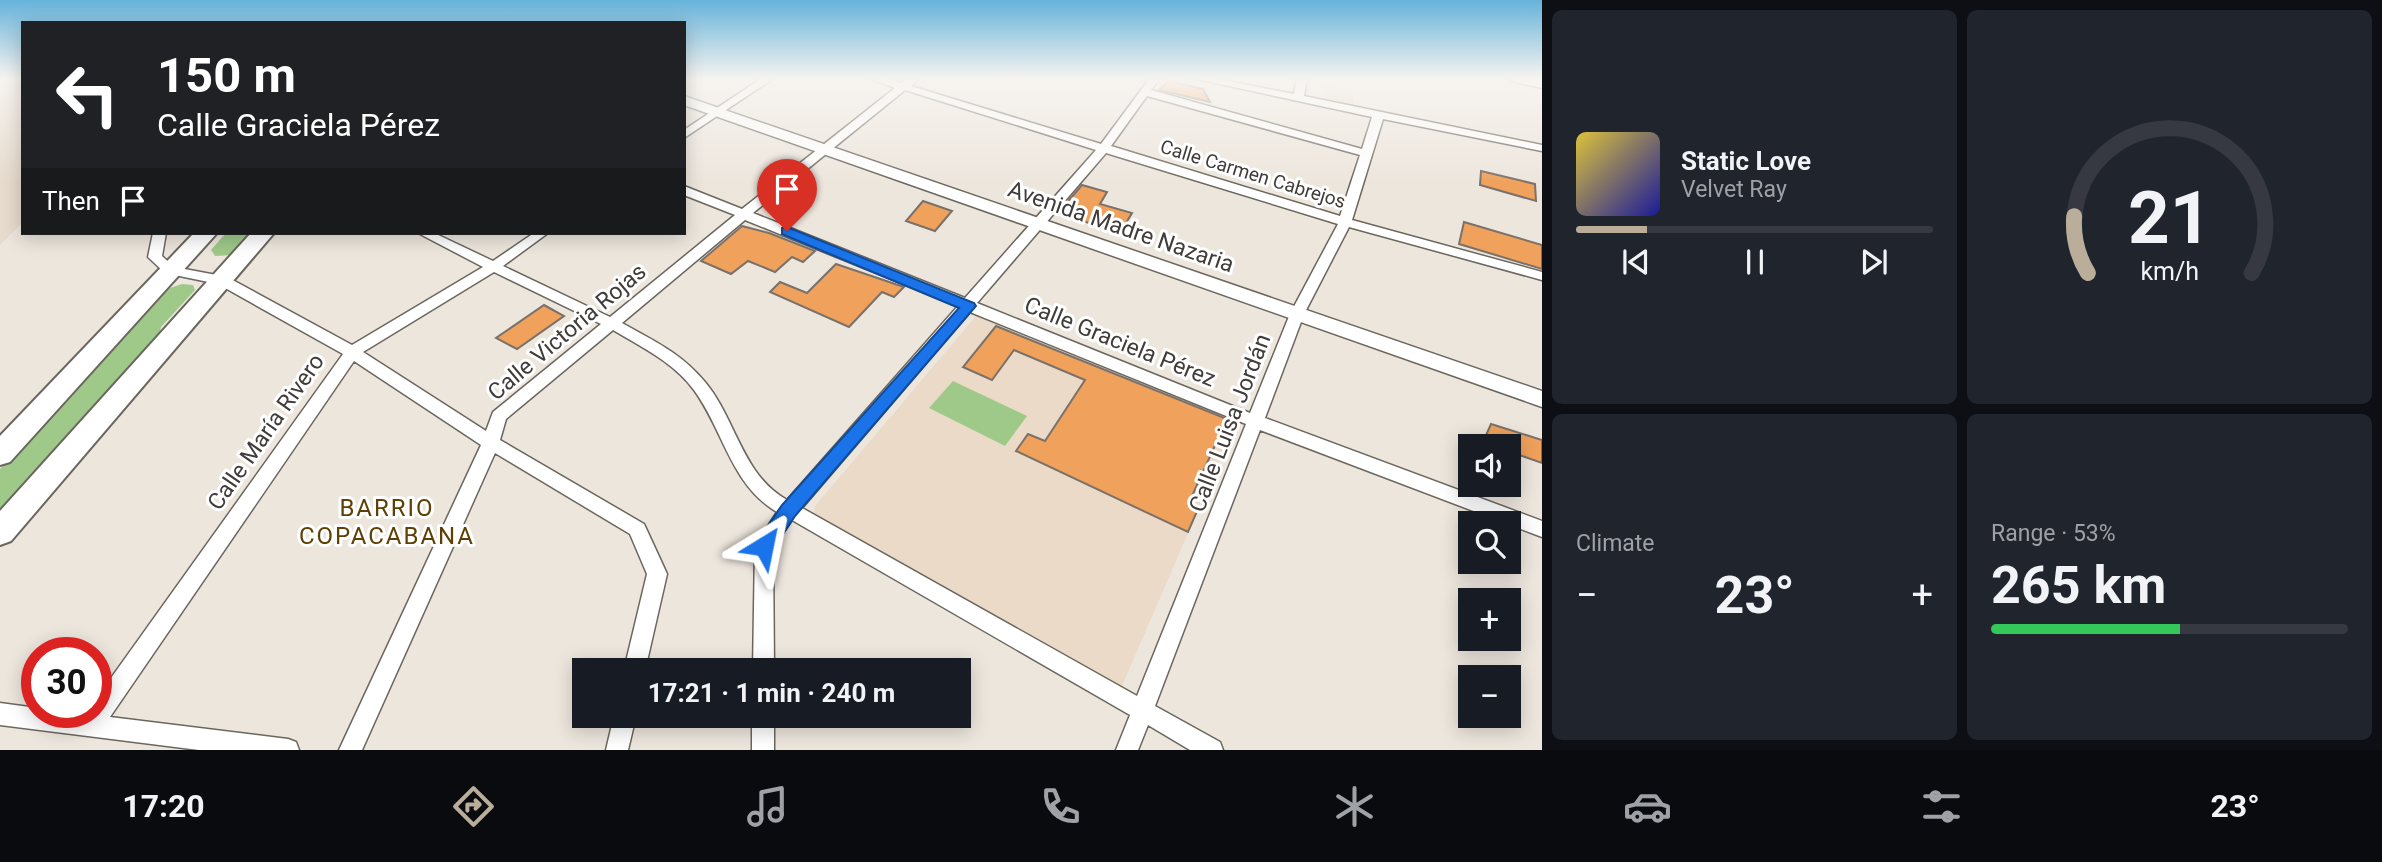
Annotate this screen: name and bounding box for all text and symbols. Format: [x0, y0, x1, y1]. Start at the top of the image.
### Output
text: 150 m [157, 47, 296, 104]
icon: left [42, 49, 133, 140]
text: Calle Graciela Pérez [157, 106, 440, 144]
street label: Calle Carmen Cabrejos [1157, 135, 1349, 213]
text: Static Love [1681, 146, 1811, 176]
pin [757, 159, 817, 231]
icon: arrive [768, 170, 806, 208]
text: 21 [2128, 175, 2211, 261]
street label: Avenida Madre Nazaria [1005, 176, 1237, 278]
text: Velvet Ray [1681, 176, 1787, 203]
icon: arrive [114, 182, 152, 220]
text: Then [42, 186, 100, 216]
icon: previous [1617, 243, 1655, 281]
icon: pause [1736, 243, 1774, 281]
icon: next [1855, 243, 1893, 281]
text: km/h [2140, 257, 2199, 286]
street label: Calle Victoria Rojas [482, 258, 652, 406]
street label: Calle Graciela Pérez [1021, 291, 1219, 393]
street label: Calle Luisa Jordán [1184, 330, 1276, 516]
street label: Calle María Rivero [202, 349, 330, 515]
map controls [1458, 434, 1521, 728]
button: sound [1458, 434, 1521, 497]
district label: BARRIO COPACABANA [299, 494, 475, 550]
position arrow [727, 509, 801, 583]
button: search [1458, 511, 1521, 574]
text: Range · 53% [1991, 520, 2116, 547]
text: Climate [1576, 530, 1655, 557]
text: 265 km [1991, 555, 2166, 616]
text: 23° [1715, 565, 1795, 626]
text: − [1576, 573, 1598, 617]
text: + [1911, 573, 1933, 617]
button: + [1458, 588, 1521, 651]
speed limit sign: 30 [21, 637, 112, 728]
button: − [1458, 665, 1521, 728]
text: 17:21 · 1 min · 240 m [648, 678, 895, 708]
icon: directions [449, 782, 498, 831]
icon: music [743, 782, 792, 831]
icon: phone [1036, 782, 1085, 831]
icon: climate [1330, 782, 1379, 831]
icon: car [1623, 782, 1672, 831]
icon: filters [1917, 782, 1966, 831]
text: 17:20 [122, 787, 205, 825]
text: 23° [2210, 787, 2260, 825]

